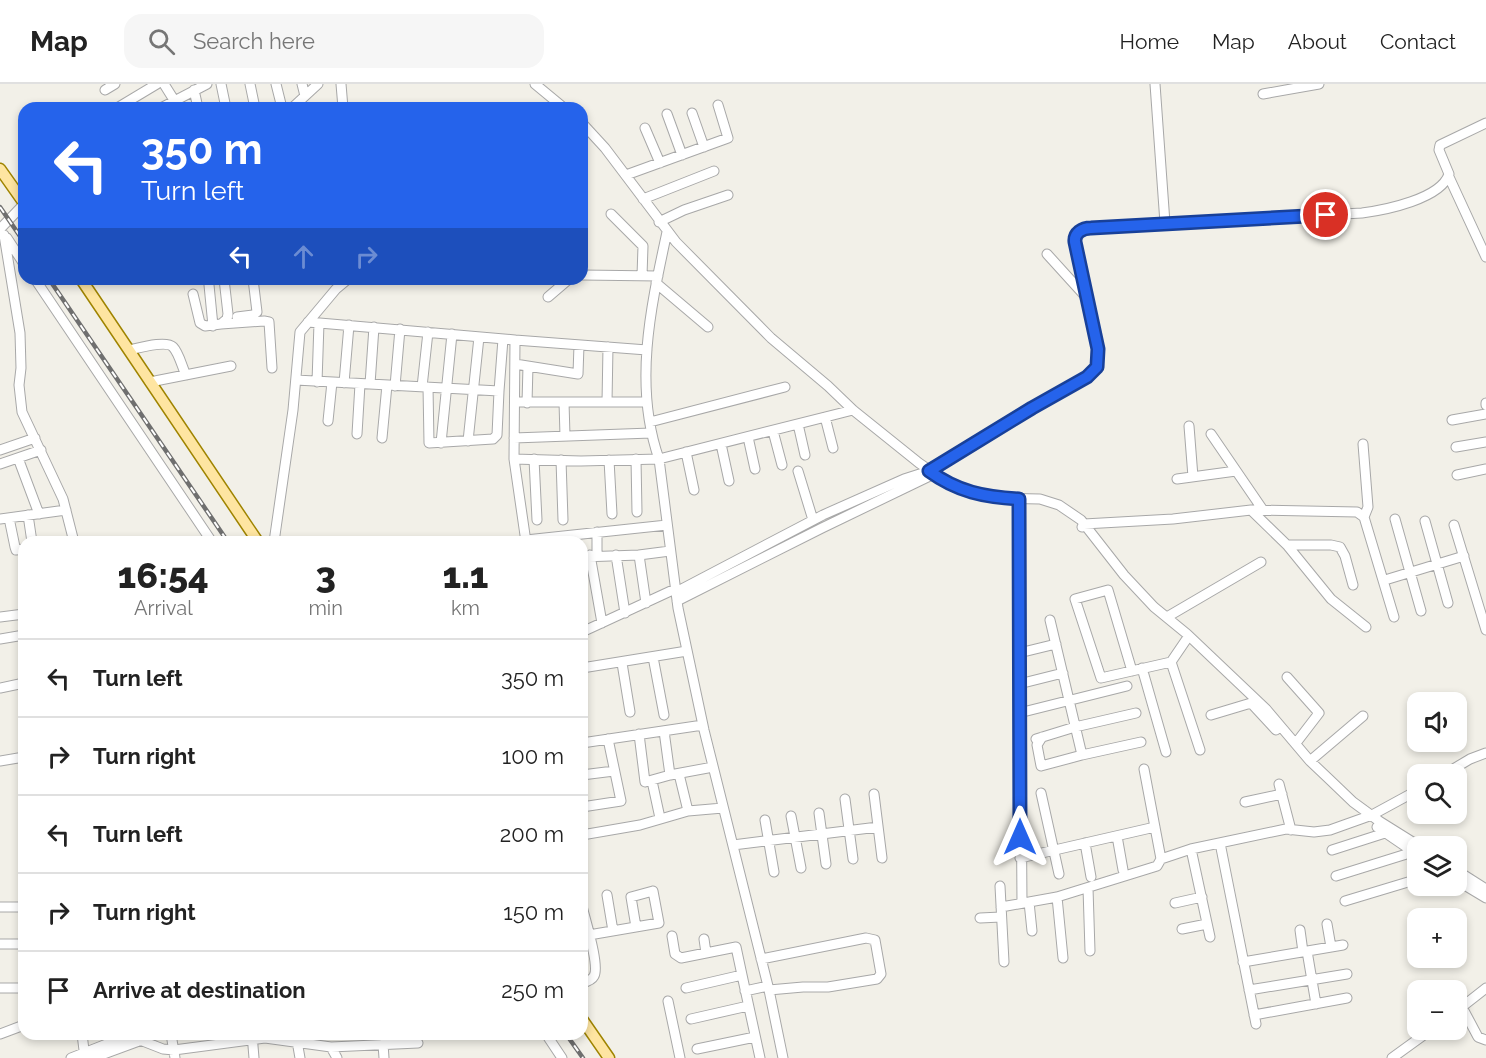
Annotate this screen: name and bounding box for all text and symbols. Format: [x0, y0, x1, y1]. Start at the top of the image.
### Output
search box [124, 14, 544, 68]
text: Map [30, 25, 88, 58]
icon: search [145, 25, 178, 58]
text: Search here [193, 28, 315, 54]
text: Home [1120, 29, 1179, 54]
text: Map [1212, 29, 1255, 54]
text: About [1288, 29, 1347, 54]
text: Contact [1380, 29, 1456, 54]
text: 350 m [141, 125, 263, 174]
icon: left [42, 126, 120, 204]
text: Turn left [141, 175, 244, 206]
pin [1300, 189, 1351, 240]
icon: arrive [1309, 198, 1342, 231]
icon: left [224, 240, 257, 273]
icon: ahead [287, 240, 320, 273]
icon: right [350, 240, 383, 273]
text: 16:54 [118, 554, 209, 596]
text: 3 [315, 554, 336, 596]
text: 1.1 [442, 554, 488, 596]
text: Arrival [134, 596, 193, 620]
text: min [308, 596, 343, 620]
text: km [451, 596, 480, 620]
icon: left [42, 662, 75, 695]
text: Turn left [93, 665, 183, 691]
text: 350 m [501, 665, 564, 691]
map controls [1407, 692, 1467, 1040]
button: sound [1407, 692, 1467, 752]
icon: right [42, 740, 75, 773]
text: Turn right [93, 743, 196, 769]
text: 100 m [502, 743, 564, 769]
button: search [1407, 764, 1467, 824]
position arrow [988, 805, 1052, 869]
icon: left [42, 818, 75, 851]
text: Turn left [93, 821, 183, 847]
text: 200 m [500, 821, 564, 847]
button: layers [1407, 836, 1467, 896]
icon: right [42, 896, 75, 929]
text: Turn right [93, 899, 196, 925]
text: 150 m [503, 899, 564, 925]
button: + [1407, 908, 1467, 968]
icon: arrive [42, 974, 75, 1007]
text: Arrive at destination [93, 977, 306, 1003]
text: 250 m [501, 977, 564, 1003]
button: − [1407, 980, 1467, 1040]

